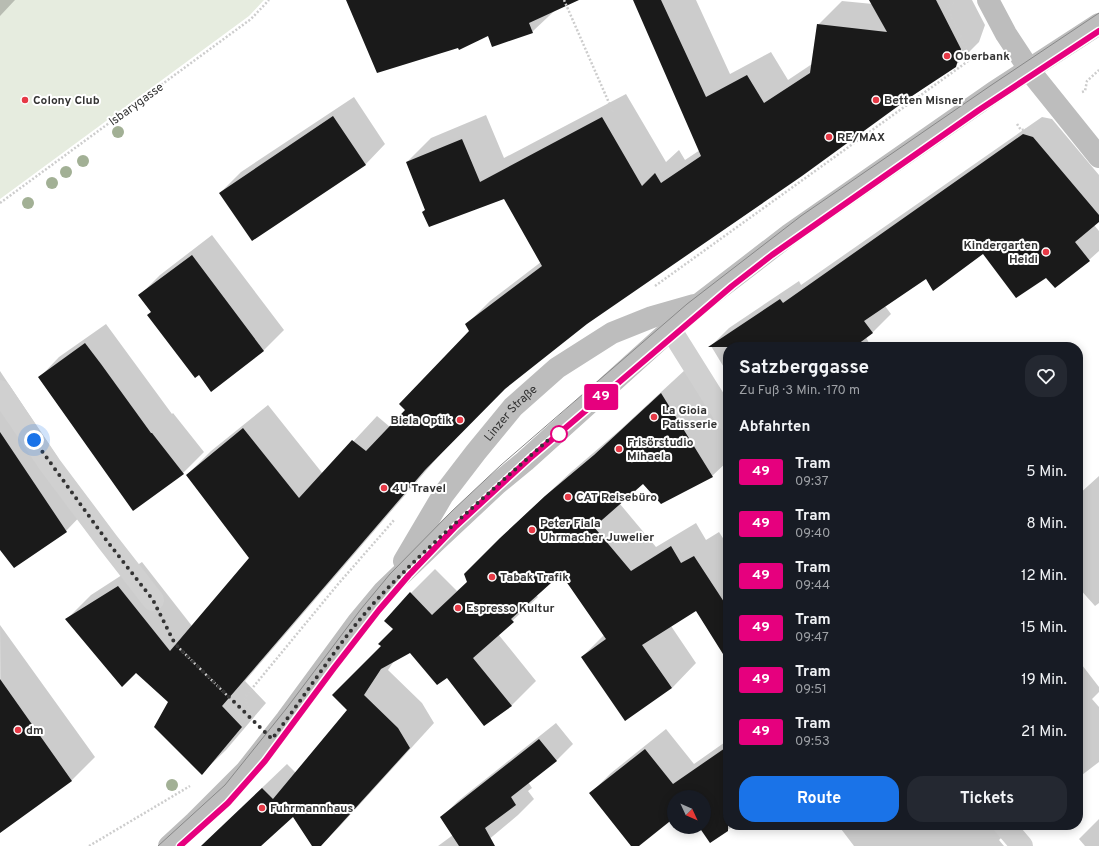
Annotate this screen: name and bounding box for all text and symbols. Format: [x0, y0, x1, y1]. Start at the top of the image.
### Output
place label: Oberbank [955, 49, 1010, 65]
marker: Oberbank [942, 51, 952, 61]
street label: Isbarygasse [106, 80, 167, 130]
place label: Colony Club [33, 93, 100, 109]
place label: Betten Misner [884, 93, 963, 109]
marker: Colony Club [20, 95, 30, 105]
marker: Betten Misner [871, 95, 881, 105]
place label: RE/MAX [837, 130, 885, 146]
marker: RE/MAX [824, 132, 834, 142]
place label: Kindergarten Heidi [963, 238, 1038, 268]
marker: Kindergarten Heidi [1041, 247, 1051, 257]
button: heart [1025, 355, 1067, 397]
text: Satzberggasse [739, 356, 869, 380]
street label: Linzer Straße [481, 382, 541, 445]
text: Zu Fuß · 3 Min. · 170 m [739, 383, 860, 399]
line badge: 49 [583, 384, 619, 410]
text: 49 [592, 388, 610, 405]
place label: La Gioia Patisserie [662, 403, 718, 433]
marker: La Gioia Patisserie [649, 412, 659, 422]
place label: Biela Optik [390, 413, 452, 429]
marker: Biela Optik [455, 415, 465, 425]
text: Abfahrten [739, 418, 810, 437]
unlabelled marker [550, 425, 568, 443]
your location [24, 430, 44, 450]
place label: Frisörstudio Mihaela [627, 435, 694, 465]
marker: Frisörstudio Mihaela [614, 444, 624, 454]
text: Tram [795, 455, 831, 474]
text: 49 [752, 463, 770, 480]
text: 5 Min. [1026, 463, 1067, 482]
text: 09:37 [795, 474, 829, 490]
place label: 4U Travel [392, 481, 446, 497]
marker: 4U Travel [379, 483, 389, 493]
place label: CAT Reisebüro [576, 490, 657, 506]
marker: CAT Reisebüro [563, 492, 573, 502]
text: Tram [795, 507, 831, 526]
text: 49 [752, 515, 770, 532]
text: 8 Min. [1027, 515, 1067, 534]
place label: Peter Fiala Uhrmacher Juwelier [540, 516, 654, 546]
marker: Peter Fiala Uhrmacher Juwelier [527, 525, 537, 535]
text: 09:40 [795, 526, 830, 542]
text: Tram [795, 559, 831, 578]
text: 49 [752, 567, 770, 584]
text: 12 Min. [1021, 567, 1067, 586]
place label: Tabak Trafik [500, 570, 569, 586]
marker: Tabak Trafik [487, 572, 497, 582]
text: 09:44 [795, 578, 830, 594]
place label: Espresso Kultur [466, 601, 555, 617]
marker: Espresso Kultur [453, 603, 463, 613]
text: Tram [795, 611, 831, 630]
text: 49 [752, 619, 770, 636]
text: 15 Min. [1021, 619, 1067, 638]
text: 09:47 [795, 630, 829, 646]
text: Tram [795, 663, 831, 682]
text: 49 [752, 671, 770, 688]
text: 19 Min. [1021, 671, 1067, 690]
text: 09:51 [795, 682, 827, 698]
text: Tram [795, 715, 831, 734]
place label: dm [26, 723, 43, 739]
text: 49 [752, 723, 770, 740]
text: 21 Min. [1021, 723, 1067, 742]
marker: dm [13, 725, 23, 735]
text: 09:53 [795, 734, 830, 750]
button: Route [739, 776, 899, 822]
button: Tickets [907, 776, 1067, 822]
north arrow [667, 790, 711, 834]
map controls [667, 790, 711, 834]
place label: Fuhrmannhaus [270, 801, 353, 817]
marker: Fuhrmannhaus [257, 803, 267, 813]

